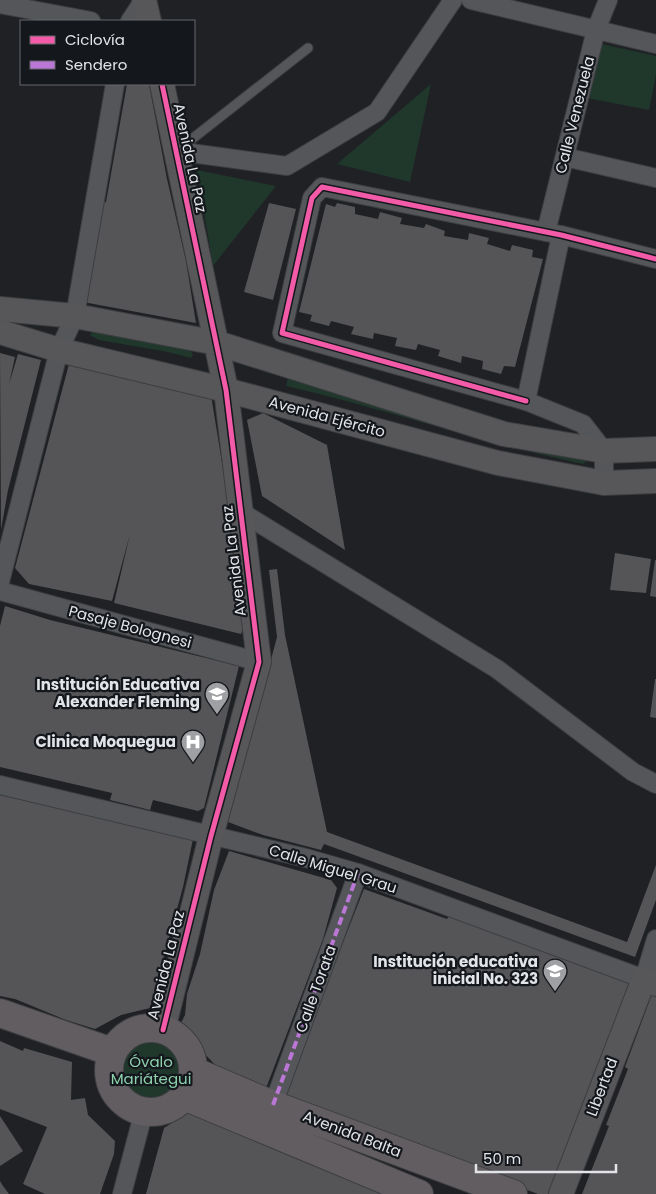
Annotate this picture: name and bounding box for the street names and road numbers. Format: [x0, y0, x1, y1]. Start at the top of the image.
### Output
street label: Calle Venezuela [550, 54, 599, 176]
street label: Avenida La Paz [169, 101, 212, 215]
street label: Avenida Ejército [267, 391, 388, 442]
street label: Avenida La Paz [216, 504, 251, 618]
street label: Pasaje Bolognesi [66, 600, 194, 653]
street label: Calle Miguel Grau [267, 839, 400, 898]
street label: Avenida La Paz [142, 908, 189, 1022]
street label: Calle Torata [290, 942, 341, 1035]
street label: Libertad [581, 1055, 622, 1119]
street label: Avenida Balta [300, 1105, 405, 1162]

